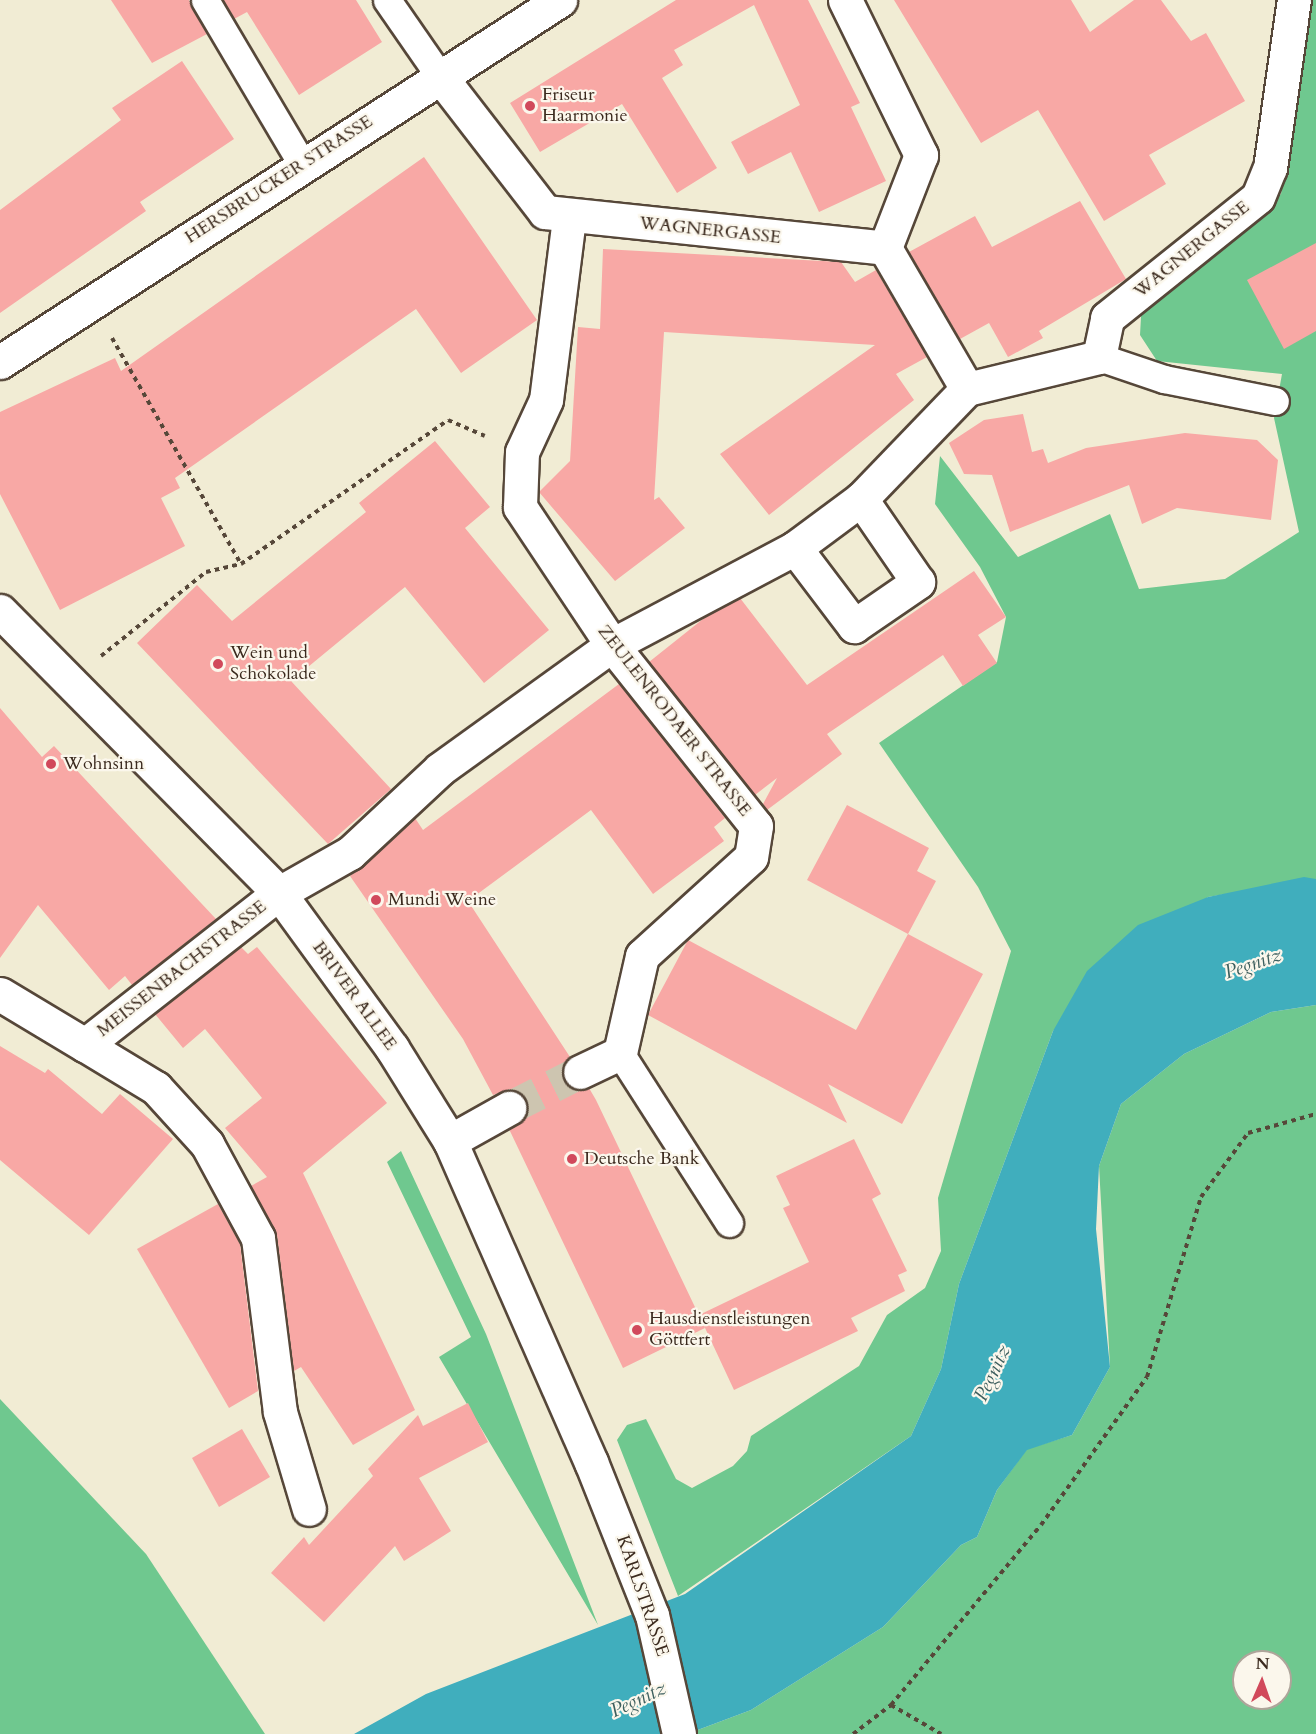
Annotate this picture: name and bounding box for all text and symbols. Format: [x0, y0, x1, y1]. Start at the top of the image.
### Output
place label: Friseur Haarmonie [542, 85, 628, 128]
marker: Friseur Haarmonie [523, 99, 537, 113]
street label: HERSBRUCKER STRASSE [181, 111, 377, 249]
street label: WAGNERGASSE [1130, 197, 1254, 303]
street label: WAGNERGASSE [638, 213, 782, 249]
street label: ZEULENRODAER STRASSE [593, 621, 755, 821]
place label: Wein und Schokolade [230, 643, 316, 686]
marker: Wein und Schokolade [211, 657, 225, 671]
place label: Wohnsinn [63, 753, 144, 775]
marker: Wohnsinn [44, 757, 58, 771]
place label: Mundi Weine [388, 889, 496, 911]
marker: Mundi Weine [369, 893, 383, 907]
street label: MEISSENBACHSTRASSE [93, 896, 271, 1042]
street label: BRIVER ALLEE [307, 937, 401, 1055]
water label: Pegnitz [1221, 942, 1285, 984]
place label: Deutsche Bank [584, 1148, 699, 1170]
marker: Deutsche Bank [565, 1152, 579, 1166]
place label: Hausdienstleistungen Göttfert [649, 1309, 811, 1352]
marker: Hausdienstleistungen Göttfert [630, 1323, 644, 1337]
water label: Pegnitz [969, 1341, 1015, 1405]
street label: KARLSTRASSE [611, 1533, 673, 1659]
north arrow [1232, 1650, 1292, 1710]
text: N [1255, 1653, 1270, 1675]
water label: Pegnitz [606, 1676, 670, 1722]

